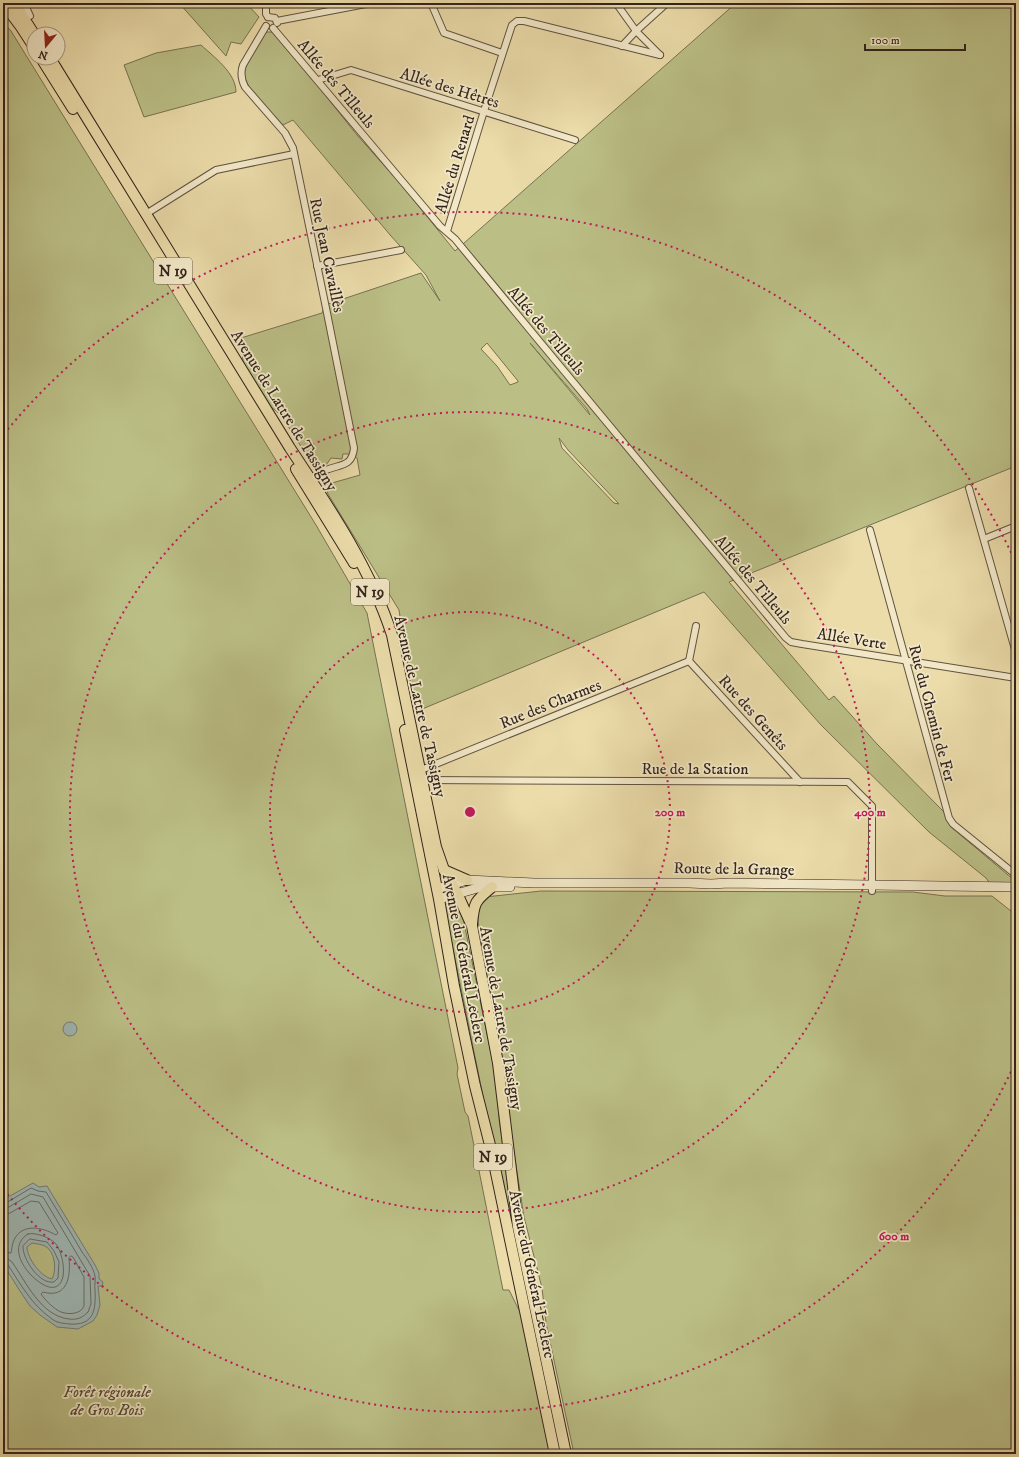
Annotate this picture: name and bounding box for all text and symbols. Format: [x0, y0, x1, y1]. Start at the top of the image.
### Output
north arrow [26, 26, 66, 66]
scale bar [865, 26, 965, 52]
text: 100 m [871, 33, 900, 48]
street label: Allée des Tilleuls [293, 35, 379, 132]
text: N [37, 47, 50, 63]
street label: Allée des Hêtres [398, 63, 502, 113]
street label: Allée du Renard [431, 113, 479, 216]
street label: Rue Jean Cavaillès [305, 196, 349, 314]
road number: N 19 [154, 258, 192, 284]
street label: Allée des Tilleuls [503, 282, 589, 379]
street label: Avenue de Lattre de Tassigny [226, 326, 342, 495]
street label: Allée des Tilleuls [710, 531, 796, 628]
road number: N 19 [351, 579, 389, 605]
street label: Avenue de Lattre de Tassigny [389, 613, 451, 800]
street label: Allée Verte [816, 624, 888, 654]
street label: Rue du Chemin de Fer [904, 643, 960, 784]
street label: Rue des Genêts [714, 671, 792, 755]
street label: Rue des Charmes [497, 675, 604, 733]
street label: Rue de la Station [641, 759, 749, 779]
centre of rings [463, 805, 477, 819]
text: 200 m [655, 805, 685, 820]
text: 400 m [853, 805, 886, 820]
street label: Route de la Grange [673, 858, 795, 880]
street label: Avenue du Général Leclerc [438, 872, 490, 1044]
street label: Avenue de Lattre de Tassigny [475, 925, 527, 1112]
road number: N 19 [474, 1144, 512, 1170]
street label: Avenue du Général Leclerc [504, 1188, 560, 1360]
text: 600 m [879, 1229, 909, 1244]
park label: Forêt régionale de Gros Bois [63, 1382, 151, 1420]

